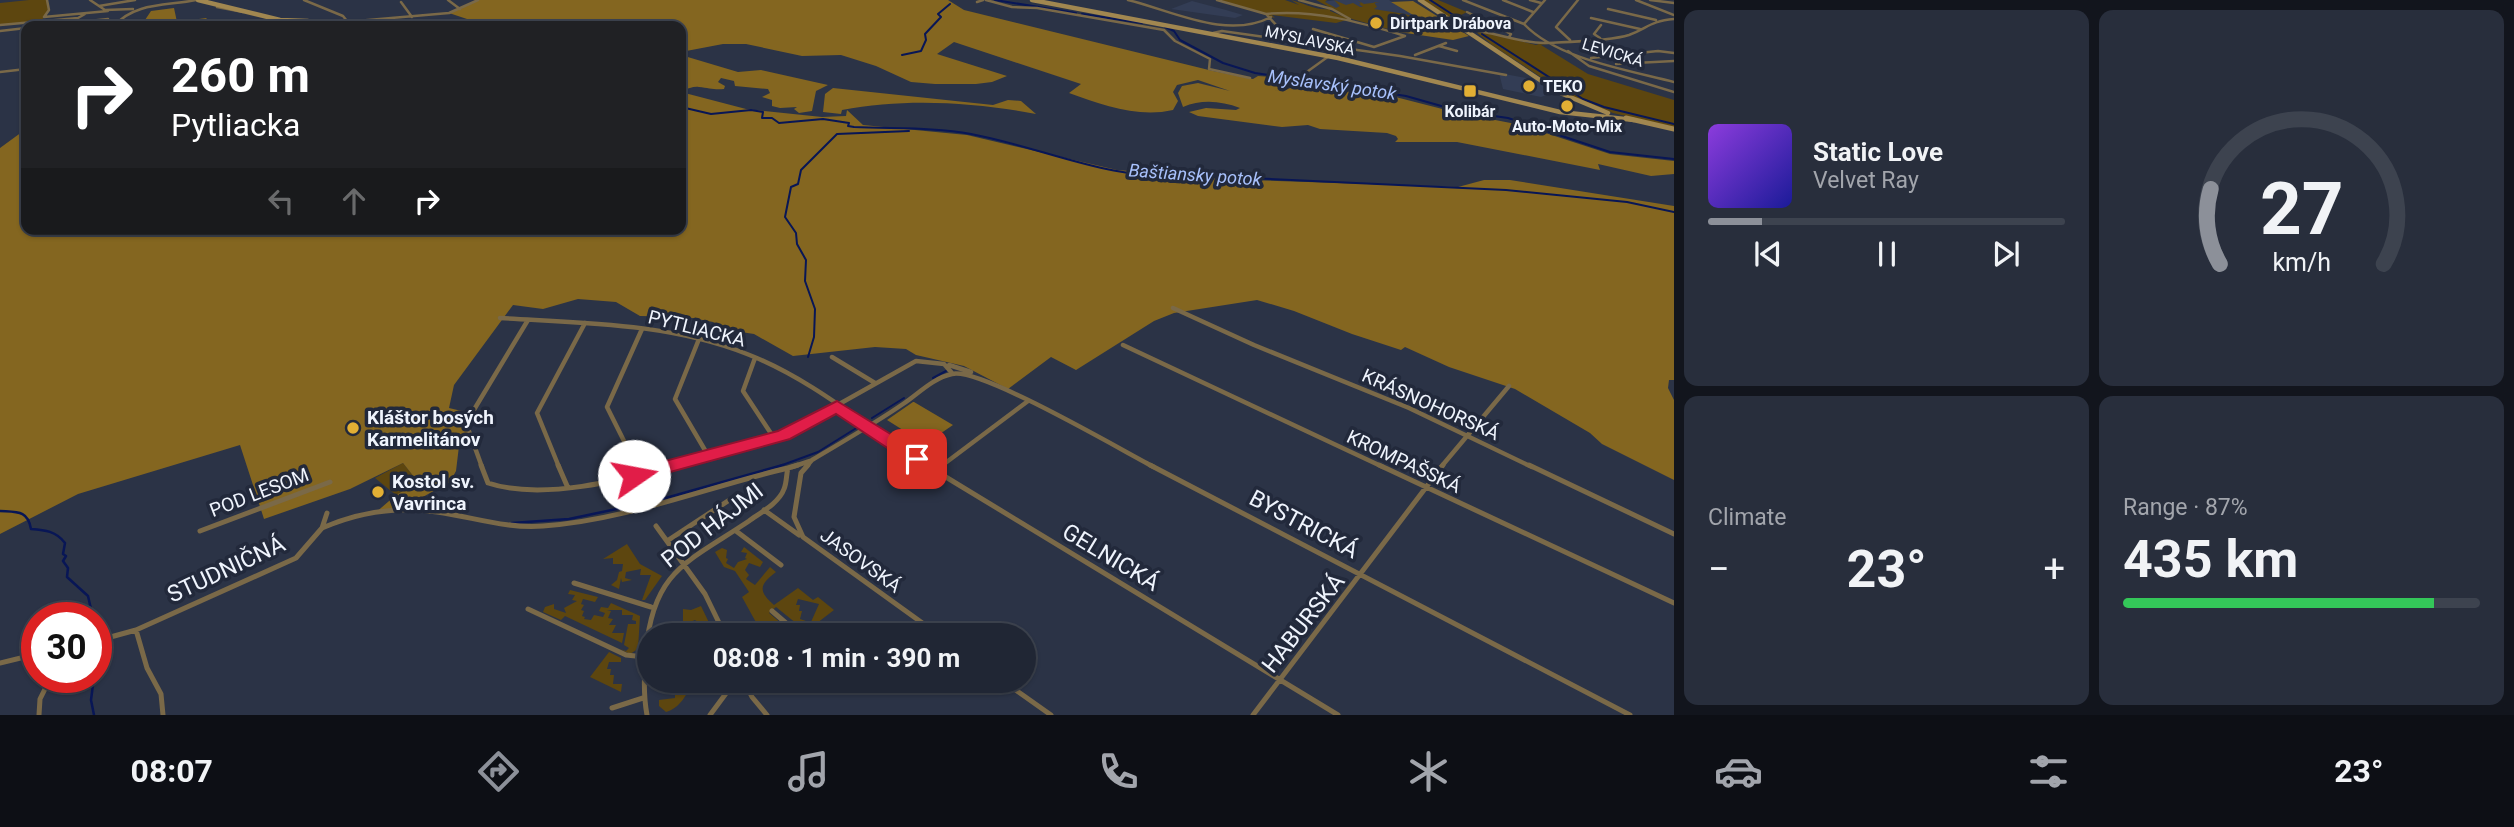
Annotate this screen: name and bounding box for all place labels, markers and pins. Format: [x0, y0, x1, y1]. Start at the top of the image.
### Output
place label: Dirtpark Drábova [1390, 14, 1512, 33]
marker: Dirtpark Drábova [1368, 15, 1384, 31]
place label: TEKO [1543, 77, 1583, 96]
marker: TEKO [1521, 78, 1537, 94]
marker: Kolibár [1462, 83, 1478, 99]
marker: Auto-Moto-Mix [1559, 98, 1575, 114]
place label: Kolibár [1445, 102, 1496, 121]
place label: Auto-Moto-Mix [1512, 117, 1623, 136]
place label: Kláštor bosých Karmelitánov [367, 406, 494, 451]
marker: Kláštor bosých Karmelitánov [345, 420, 361, 436]
pin [887, 429, 947, 489]
place label: Kostol sv. Vavrinca [392, 470, 475, 515]
marker: Kostol sv. Vavrinca [370, 484, 386, 500]

